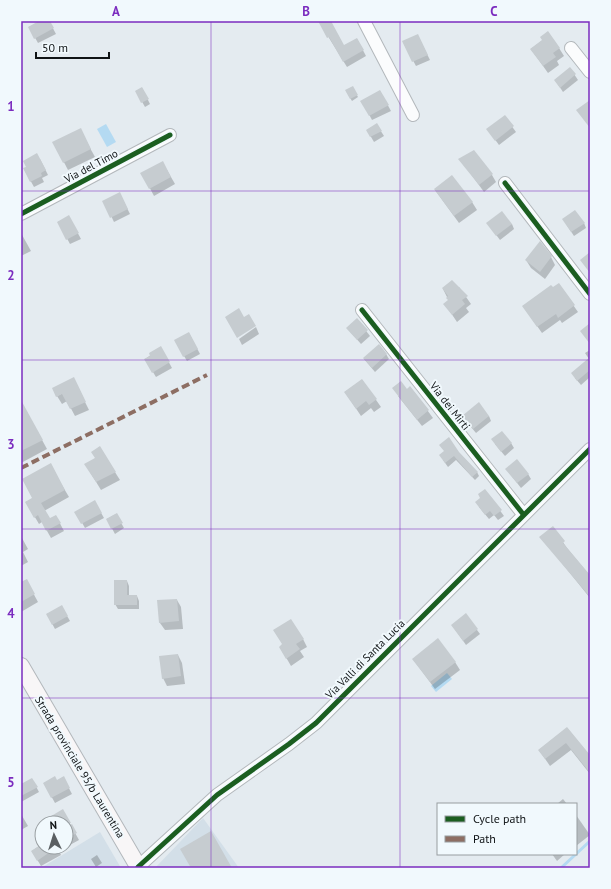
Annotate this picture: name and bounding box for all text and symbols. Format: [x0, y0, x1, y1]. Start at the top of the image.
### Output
text: A [112, 3, 120, 20]
text: B [302, 3, 310, 20]
text: C [490, 3, 498, 20]
scale bar [36, 34, 109, 60]
text: 50 m [42, 40, 68, 55]
text: 1 [7, 98, 15, 115]
street label: Via del Timo [61, 146, 120, 186]
text: 2 [7, 267, 15, 284]
street label: Via dei Mirti [426, 378, 473, 433]
text: 3 [7, 436, 15, 453]
text: 4 [7, 605, 15, 622]
street label: Via Valli di Santa Lucia [322, 616, 408, 702]
street label: Strada provinciale 95/b Laurentina [32, 694, 128, 840]
text: 5 [7, 774, 15, 791]
legend [437, 803, 577, 855]
text: Cycle path [473, 811, 526, 826]
north arrow [34, 815, 74, 855]
text: N [49, 818, 57, 832]
text: Path [473, 831, 496, 846]

